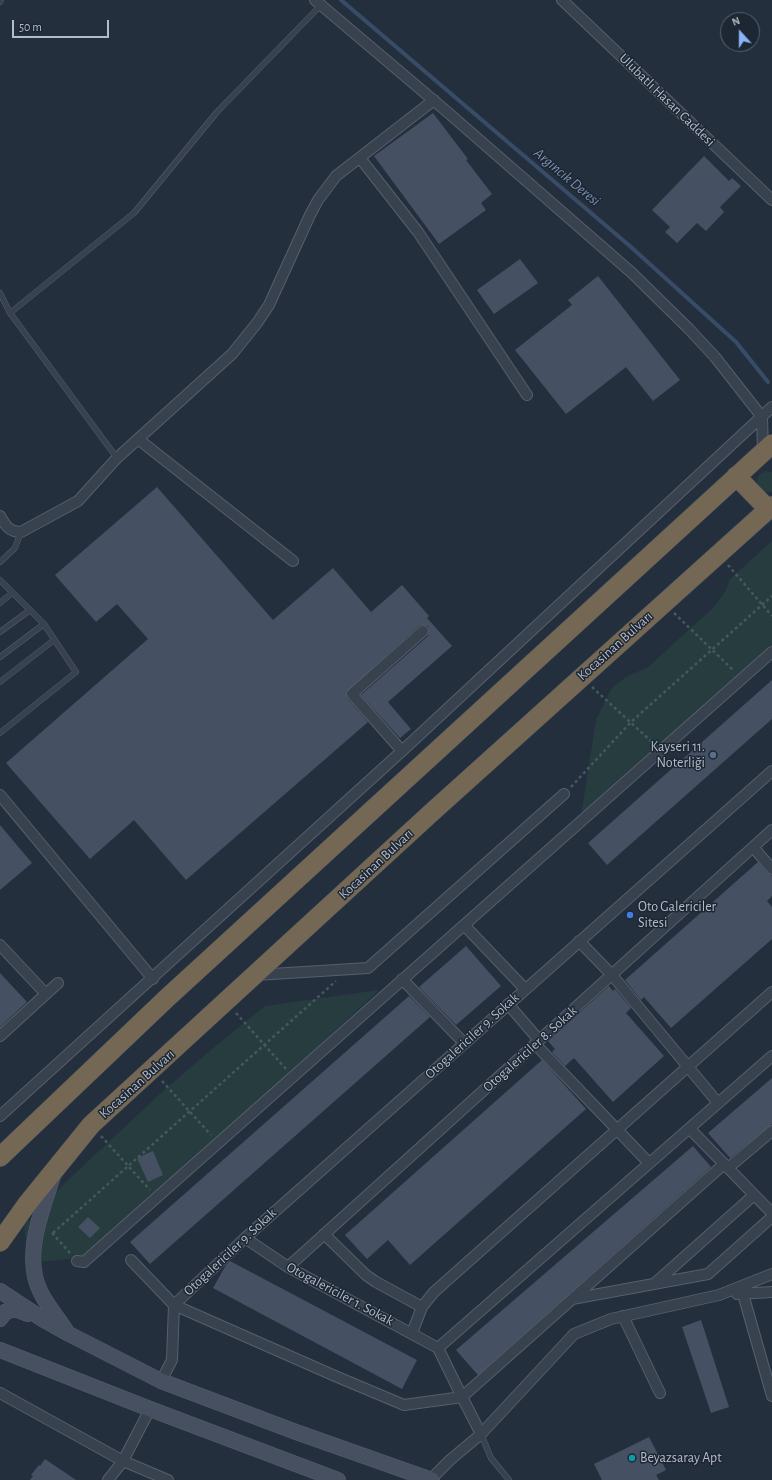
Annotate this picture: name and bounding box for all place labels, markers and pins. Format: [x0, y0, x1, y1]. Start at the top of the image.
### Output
place label: Kayseri 11. Noterliği [651, 739, 705, 772]
marker: Kayseri 11. Noterliği [708, 750, 718, 760]
place label: Oto Galericiler Sitesi [638, 899, 716, 932]
marker: Oto Galericiler Sitesi [625, 910, 635, 920]
place label: Beyazsaray Apt [640, 1450, 722, 1466]
marker: Beyazsaray Apt [627, 1453, 637, 1463]

